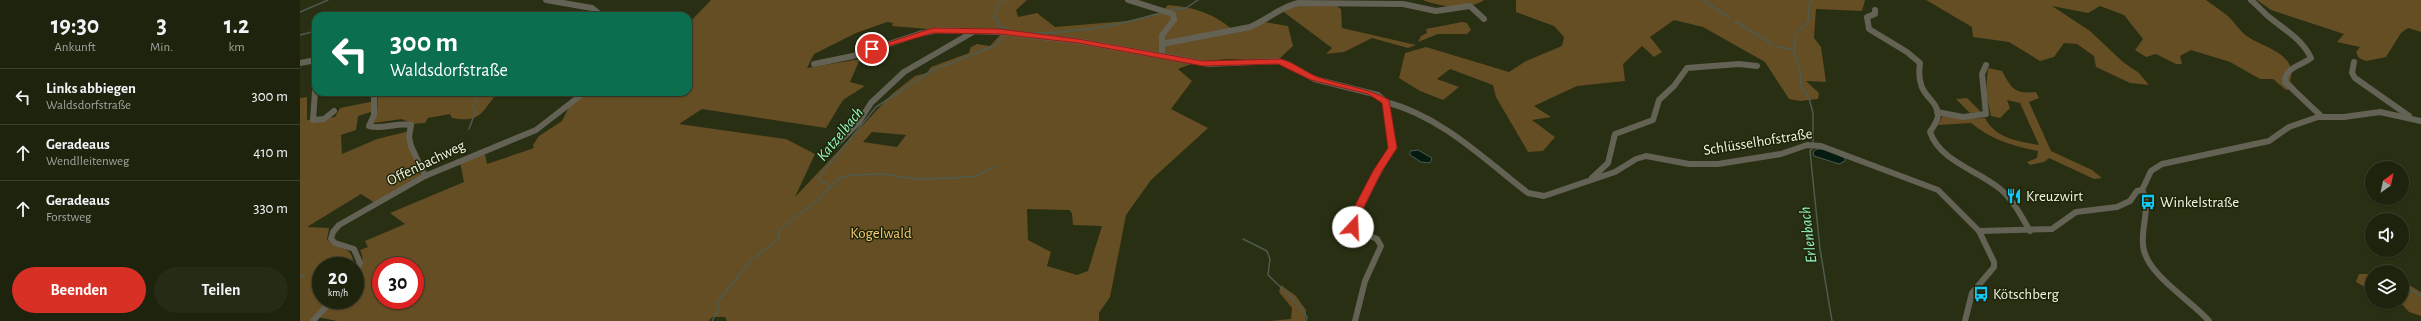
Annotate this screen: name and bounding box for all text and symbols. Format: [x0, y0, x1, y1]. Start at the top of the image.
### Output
text: 19:30 [51, 14, 99, 38]
text: 3 [156, 14, 167, 38]
text: 1.2 [224, 14, 249, 38]
icon: left [324, 28, 376, 80]
text: 300 m [390, 29, 458, 57]
pin [855, 32, 889, 66]
icon: arrive [861, 38, 883, 60]
text: Ankunft [54, 41, 96, 54]
text: Min. [150, 41, 173, 54]
text: km [228, 41, 245, 54]
text: Waldsdorfstraße [390, 62, 508, 80]
text: Links abbiegen [46, 81, 136, 96]
icon: left [12, 86, 34, 108]
text: 300 m [252, 89, 288, 104]
text: Waldsdorfstraße [46, 99, 131, 112]
water label: Katzelbach [814, 104, 866, 164]
street label: Schlüsselhofstraße [1702, 126, 1814, 158]
text: Geradeaus [46, 137, 110, 152]
street label: Offenbachweg [385, 137, 468, 188]
icon: ahead [12, 142, 34, 164]
text: 410 m [253, 145, 288, 160]
text: Wendlleitenweg [46, 155, 129, 168]
north arrow [2365, 161, 2409, 205]
map controls [2365, 161, 2409, 309]
restaurant icon: Kreuzwirt [2005, 187, 2023, 205]
place label: Kreuzwirt [2026, 189, 2083, 204]
text: Geradeaus [46, 193, 110, 208]
bus stop icon: Winkelstraße [2139, 193, 2157, 211]
place label: Winkelstraße [2160, 195, 2239, 210]
icon: ahead [12, 198, 34, 220]
text: 330 m [253, 201, 288, 216]
position arrow [1332, 206, 1374, 248]
water label: Erlenbach [1797, 206, 1819, 264]
text: Forstweg [46, 211, 91, 224]
button: sound [2365, 213, 2409, 257]
park label: Kogelwald [850, 226, 912, 241]
speed limit sign: 30 [372, 257, 424, 309]
button: layers [2365, 265, 2409, 309]
button: Beenden [12, 267, 146, 313]
button: Teilen [154, 267, 288, 313]
text: 20 [328, 268, 348, 288]
bus stop icon: Kötschberg [1972, 285, 1990, 303]
place label: Kötschberg [1993, 287, 2060, 302]
text: km/h [328, 288, 348, 298]

